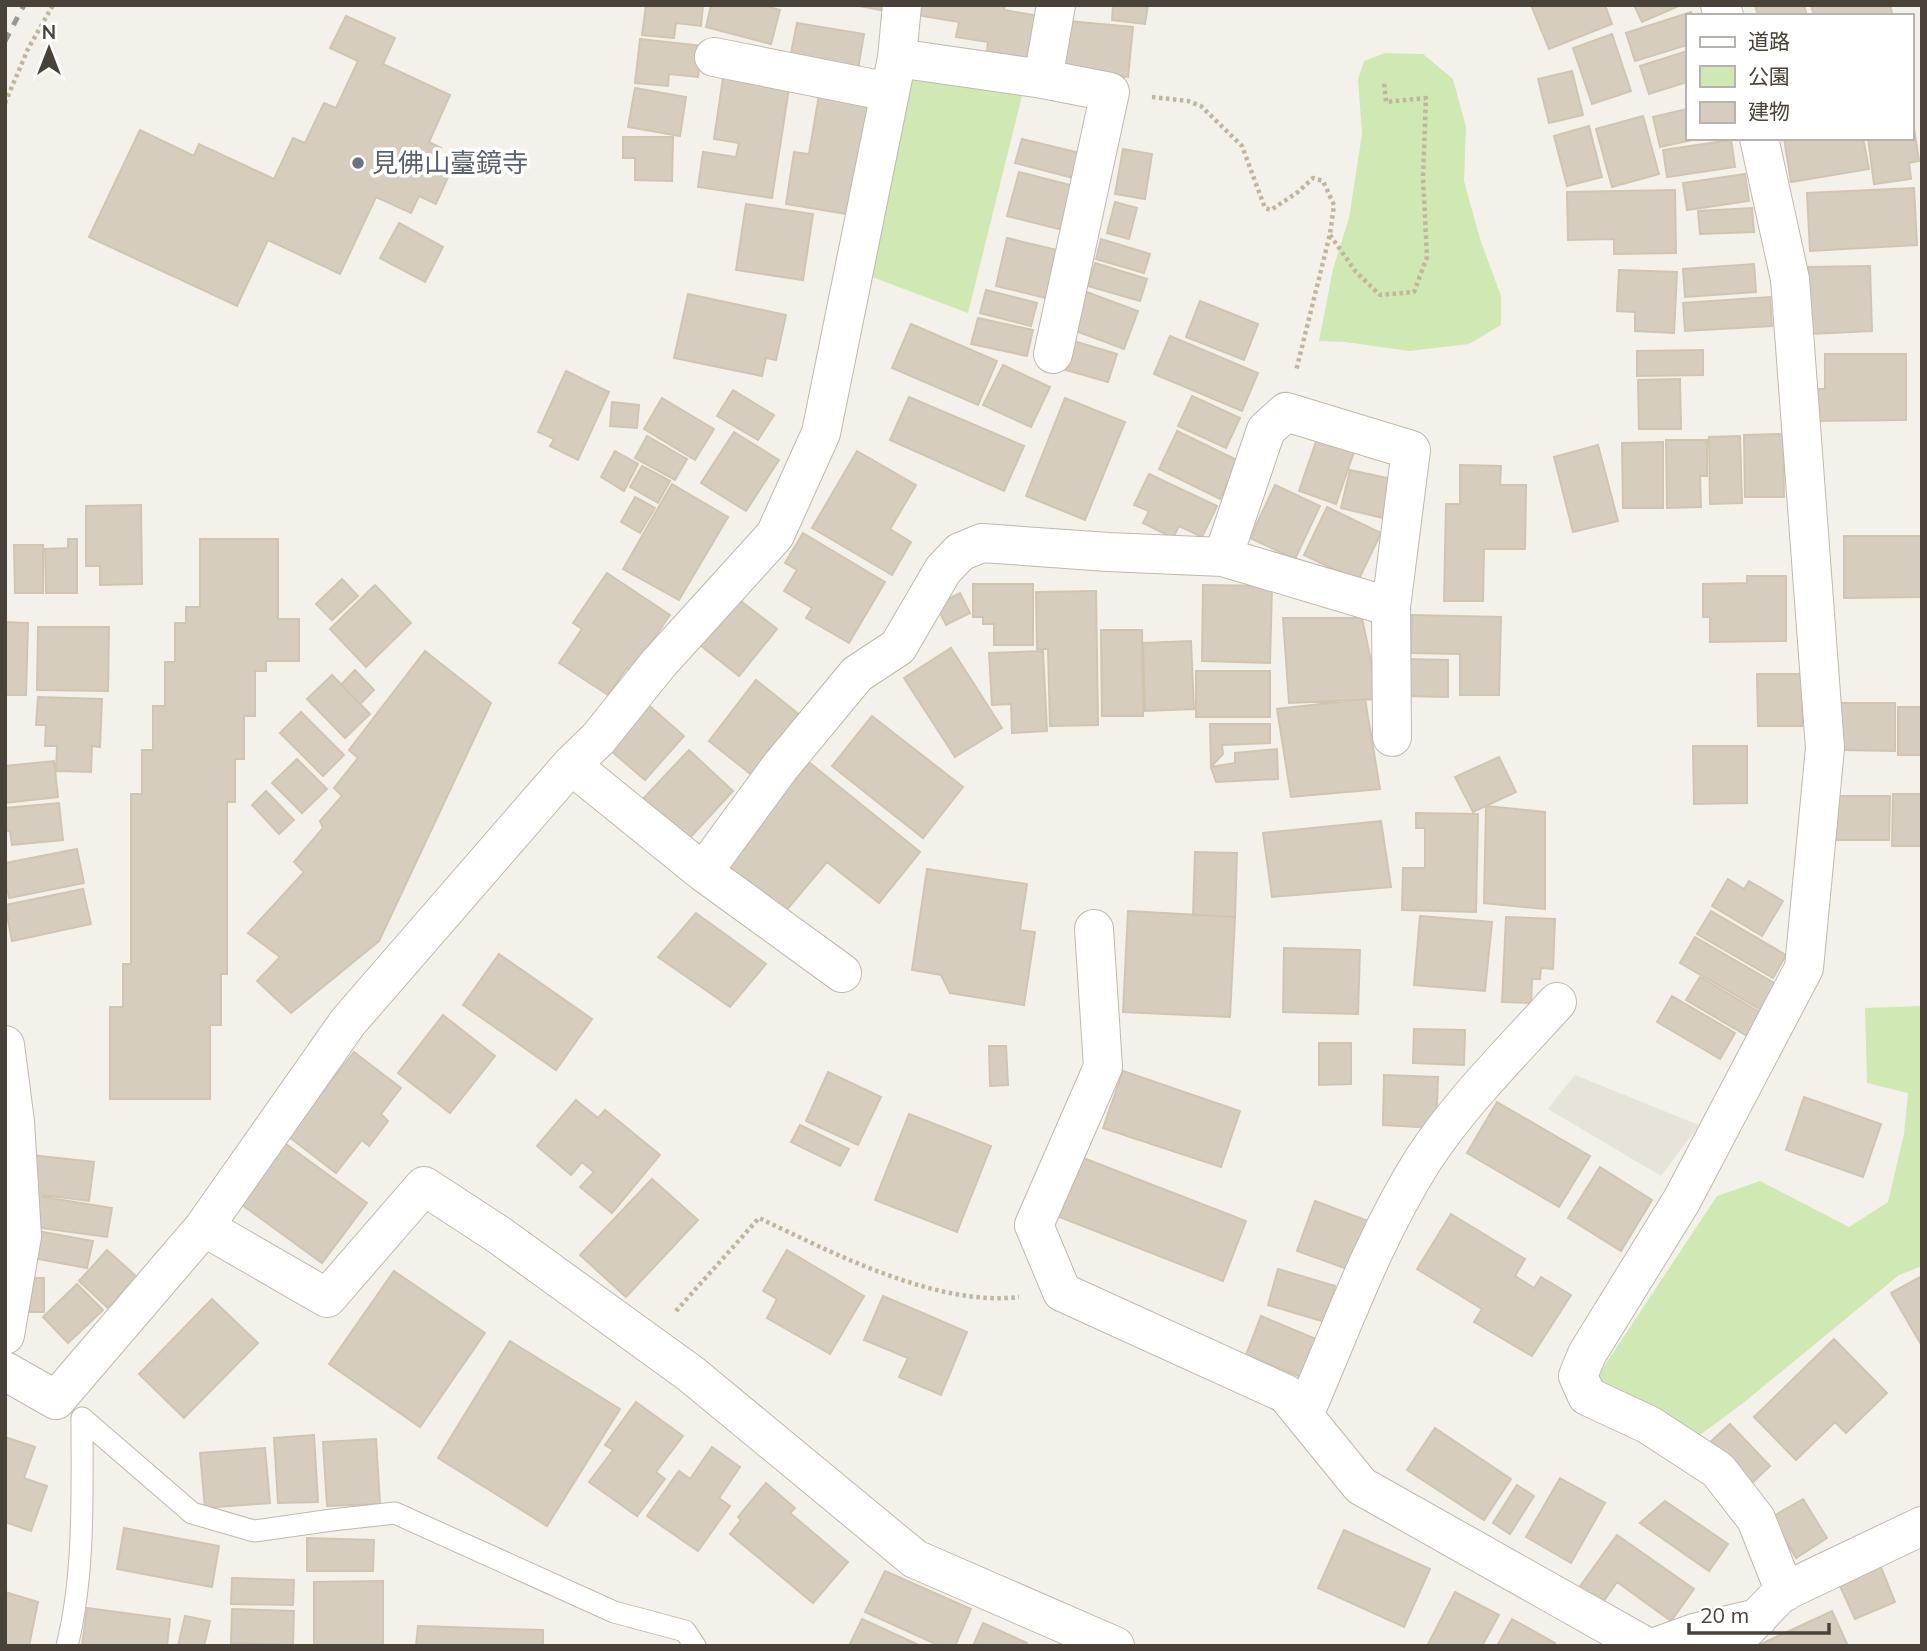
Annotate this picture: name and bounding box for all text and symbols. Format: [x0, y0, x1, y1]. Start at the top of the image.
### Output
north arrow [14, 14, 84, 84]
legend [1686, 14, 1913, 140]
text: N [42, 20, 56, 44]
text: 道路 [1748, 28, 1790, 54]
text: 公園 [1748, 63, 1790, 89]
text: 建物 [1748, 98, 1790, 124]
place label: 見佛山臺鏡寺 [372, 146, 528, 179]
marker: 見佛山臺鏡寺 [350, 155, 366, 171]
scale bar [1689, 1592, 1829, 1636]
text: 20 m [1700, 1602, 1749, 1628]

